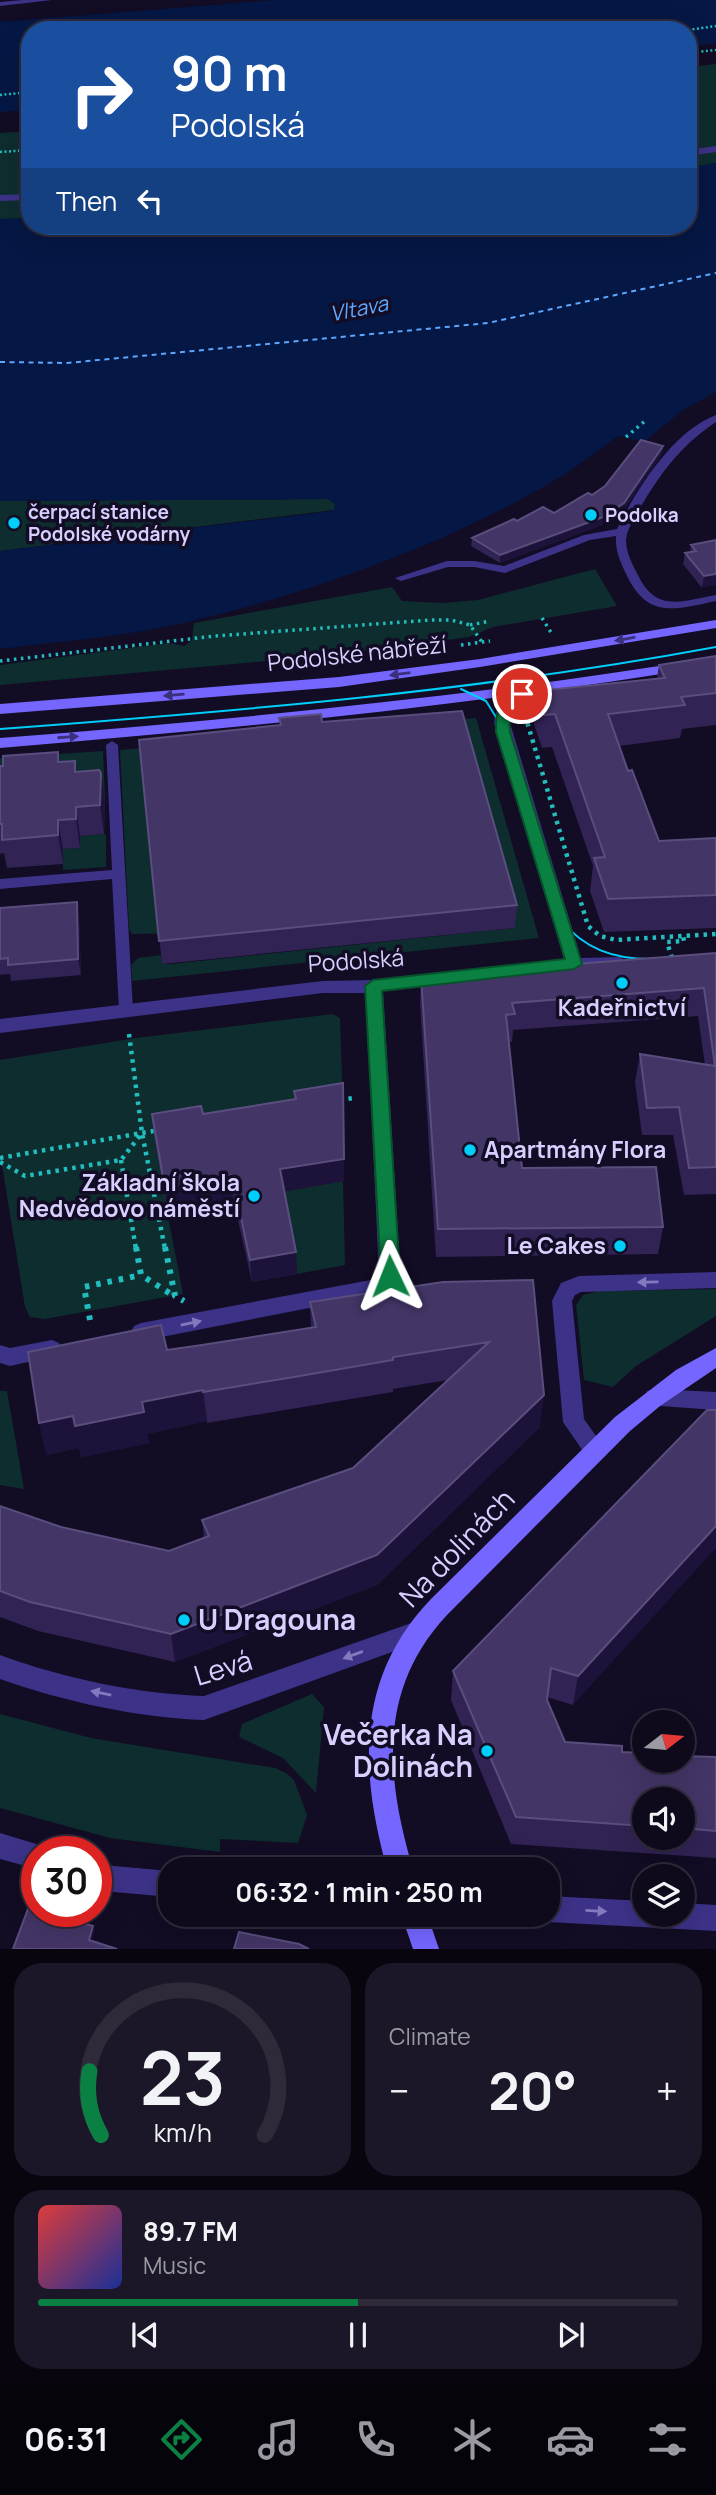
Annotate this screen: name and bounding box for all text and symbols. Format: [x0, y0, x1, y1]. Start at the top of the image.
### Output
text: 90 m [171, 39, 288, 106]
icon: right [56, 49, 147, 140]
text: Podolská [171, 103, 305, 147]
icon: left [131, 182, 169, 220]
text: Then [56, 183, 117, 219]
water label: Vltava [327, 288, 392, 327]
place label: čerpací stanice Podolské vodárny [28, 499, 191, 547]
place label: Podolka [605, 502, 679, 528]
marker: Podolka [583, 507, 599, 523]
marker: čerpací stanice Podolské vodárny [6, 515, 22, 531]
street label: Podolské nábřeží [266, 628, 448, 678]
one-way arrow [614, 634, 636, 645]
pin [492, 664, 552, 724]
one-way arrow [389, 668, 411, 679]
icon: arrive [503, 675, 541, 713]
one-way arrow [163, 690, 185, 701]
one-way arrow [57, 731, 79, 742]
street label: Podolská [307, 941, 405, 979]
marker: Kadeřnictví [614, 975, 630, 991]
place label: Kadeřnictví [558, 991, 687, 1023]
place label: Apartmány Flora [484, 1133, 666, 1165]
marker: Apartmány Flora [462, 1142, 478, 1158]
place label: Základní škola Nedvědovo náměstí [19, 1166, 241, 1224]
marker: Základní škola Nedvědovo náměstí [246, 1188, 262, 1204]
place label: Le Cakes [507, 1229, 606, 1261]
marker: Le Cakes [612, 1238, 628, 1254]
position arrow [353, 1239, 427, 1313]
one-way arrow [637, 1276, 659, 1288]
one-way arrow [180, 1317, 202, 1328]
street label: Na dolinách [390, 1480, 522, 1615]
place label: U Dragouna [198, 1600, 356, 1638]
marker: U Dragouna [176, 1612, 192, 1628]
street label: Levá [189, 1640, 256, 1694]
one-way arrow [343, 1650, 364, 1661]
one-way arrow [90, 1688, 112, 1699]
north arrow [632, 1710, 695, 1773]
map controls [632, 1710, 695, 1927]
place label: Večerka Na Dolinách [323, 1715, 473, 1785]
marker: Večerka Na Dolinách [479, 1743, 495, 1759]
button: sound [632, 1787, 695, 1850]
speed limit sign: 30 [21, 1836, 112, 1927]
button: layers [632, 1864, 695, 1927]
text: 06:32 · 1 min · 250 m [235, 1874, 483, 1910]
one-way arrow [585, 1906, 607, 1917]
text: Climate [389, 2020, 471, 2052]
text: 23 [140, 2028, 225, 2128]
text: 20° [489, 2055, 577, 2126]
text: − [389, 2064, 410, 2116]
text: + [656, 2064, 678, 2116]
text: km/h [153, 2115, 212, 2150]
text: 89.7 FM [143, 2213, 238, 2249]
text: Music [143, 2249, 206, 2281]
icon: previous [126, 2316, 164, 2354]
icon: pause [339, 2316, 377, 2354]
icon: next [552, 2316, 590, 2354]
icon: directions [157, 2415, 206, 2464]
icon: music [254, 2415, 303, 2464]
icon: phone [351, 2415, 400, 2464]
icon: climate [448, 2415, 497, 2464]
icon: car [546, 2415, 595, 2464]
icon: filters [643, 2415, 692, 2464]
text: 06:31 [24, 2417, 109, 2461]

